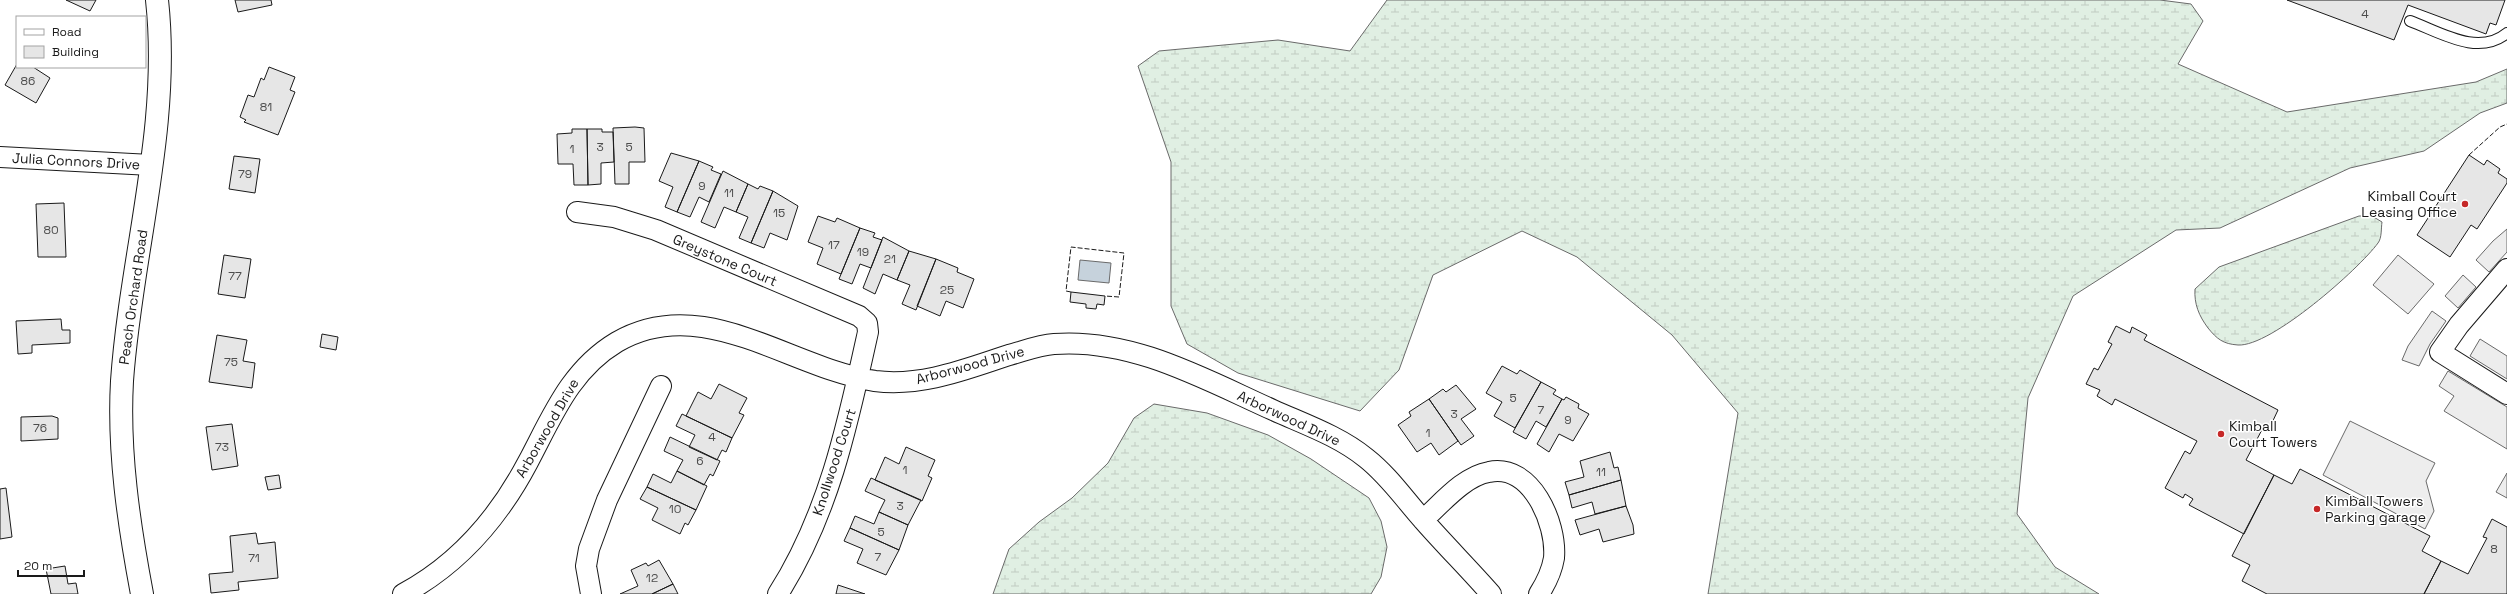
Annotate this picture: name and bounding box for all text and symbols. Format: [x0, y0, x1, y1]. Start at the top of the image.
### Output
house number: 4 [2361, 6, 2369, 22]
legend [16, 16, 146, 68]
text: Road [52, 24, 81, 40]
text: Building [52, 44, 99, 60]
house number: 86 [21, 73, 35, 89]
house number: 81 [260, 99, 272, 115]
house number: 3 [596, 139, 604, 155]
house number: 5 [625, 139, 633, 155]
house number: 1 [569, 141, 575, 157]
street label: Julia Connors Drive [12, 149, 140, 173]
house number: 79 [238, 166, 252, 182]
house number: 9 [698, 178, 706, 194]
house number: 11 [724, 185, 734, 201]
place label: Kimball Court Leasing Office [2361, 187, 2457, 221]
marker: Kimball Court Leasing Office [2460, 199, 2470, 209]
house number: 15 [773, 205, 785, 221]
house number: 80 [43, 222, 59, 238]
street label: Peach Orchard Road [115, 228, 151, 366]
street label: Greystone Court [670, 230, 780, 290]
house number: 17 [828, 237, 840, 253]
house number: 19 [857, 244, 869, 260]
house number: 21 [884, 251, 896, 267]
house number: 77 [228, 268, 242, 284]
house number: 25 [940, 282, 954, 298]
street label: Arborwood Drive [914, 342, 1026, 388]
house number: 75 [224, 354, 238, 370]
street label: Arborwood Drive [511, 375, 583, 481]
street label: Arborwood Drive [1235, 386, 1343, 450]
house number: 5 [1509, 390, 1517, 406]
house number: 7 [1538, 402, 1545, 418]
street label: Knollwood Court [808, 406, 860, 518]
house number: 3 [1450, 406, 1458, 422]
house number: 9 [1564, 412, 1572, 428]
place label: Kimball Court Towers [2229, 417, 2317, 451]
house number: 76 [33, 420, 47, 436]
house number: 1 [1425, 425, 1431, 441]
house number: 4 [708, 429, 716, 445]
marker: Kimball Court Towers [2216, 429, 2226, 439]
house number: 73 [215, 439, 229, 455]
house number: 6 [696, 453, 704, 469]
house number: 1 [902, 462, 908, 478]
house number: 11 [1596, 464, 1606, 480]
place label: Kimball Towers Parking garage [2325, 492, 2426, 526]
house number: 3 [896, 498, 904, 514]
house number: 10 [669, 501, 681, 517]
marker: Kimball Towers Parking garage [2312, 504, 2322, 514]
house number: 5 [877, 524, 885, 540]
house number: 8 [2490, 541, 2498, 557]
house number: 7 [875, 549, 882, 565]
house number: 71 [248, 550, 260, 566]
scale bar [18, 552, 84, 578]
text: 20 m [24, 558, 52, 574]
house number: 12 [646, 570, 658, 586]

